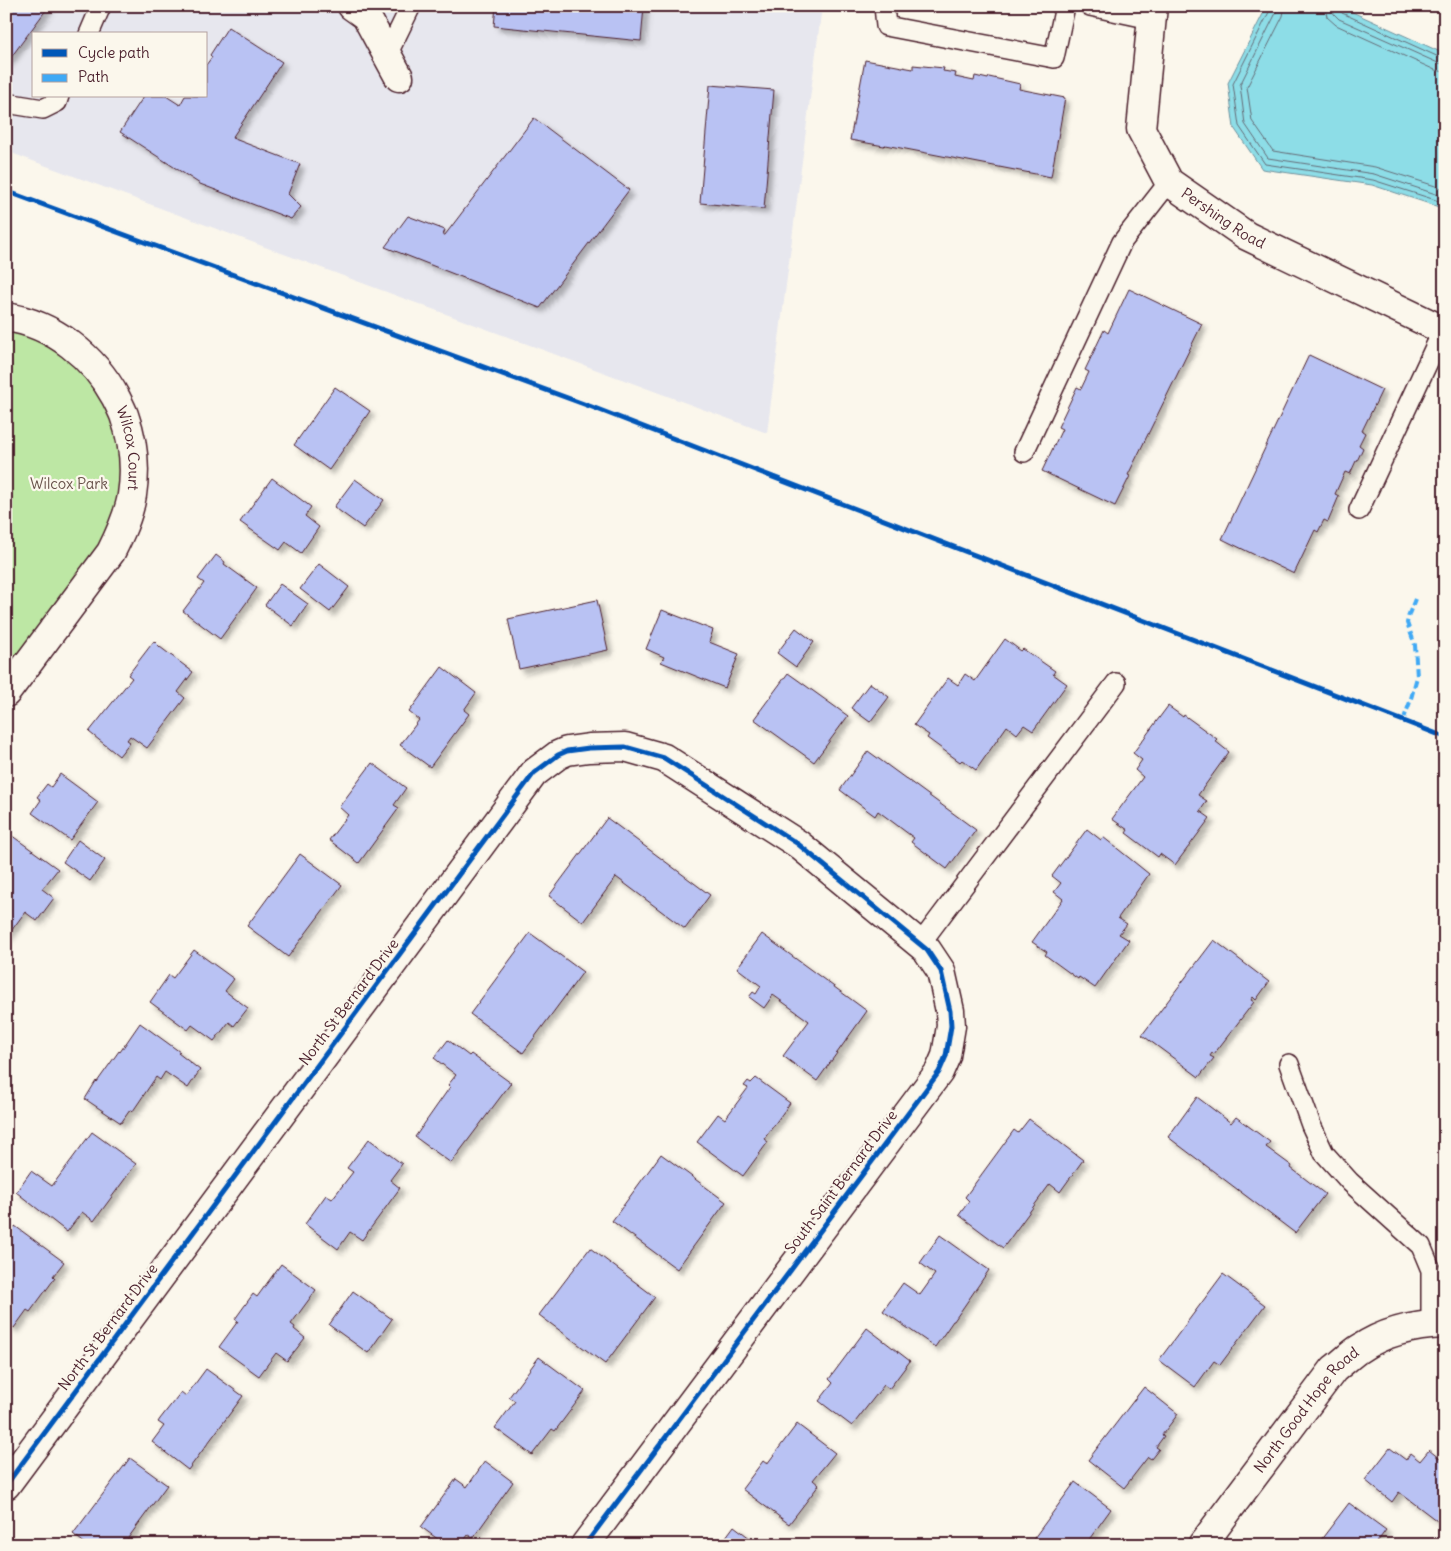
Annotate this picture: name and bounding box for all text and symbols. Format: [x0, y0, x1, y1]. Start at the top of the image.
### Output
legend [32, 32, 208, 98]
text: Cycle path [78, 43, 150, 62]
text: Path [78, 67, 109, 86]
street label: Pershing Road [1178, 183, 1269, 253]
street label: Wilcox Court [112, 403, 144, 491]
park label: Wilcox Park [30, 474, 108, 493]
street label: North St Bernard Drive [295, 935, 402, 1069]
street label: South Saint Bernard Drive [780, 1106, 901, 1257]
street label: North St Bernard Drive [54, 1260, 161, 1394]
street label: North Good Hope Road [1250, 1342, 1362, 1476]

